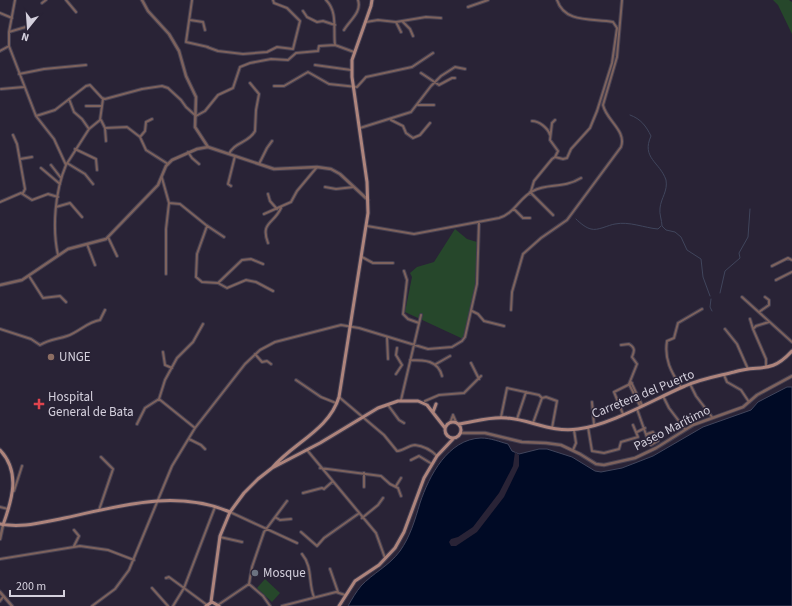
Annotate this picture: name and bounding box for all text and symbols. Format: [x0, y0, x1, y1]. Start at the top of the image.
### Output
north arrow [8, 8, 48, 48]
text: N [20, 29, 31, 45]
place label: UNGE [59, 348, 91, 366]
marker: UNGE [46, 352, 56, 362]
street label: Carretera del Puerto [589, 365, 697, 423]
place label: Hospital General de Bata [48, 388, 134, 421]
marker: Hospital General de Bata [33, 398, 45, 410]
street label: Paseo Marítimo [630, 401, 714, 455]
place label: Mosque [263, 564, 306, 582]
marker: Mosque [250, 568, 260, 578]
scale bar [10, 572, 64, 598]
text: 200 m [16, 578, 46, 595]

